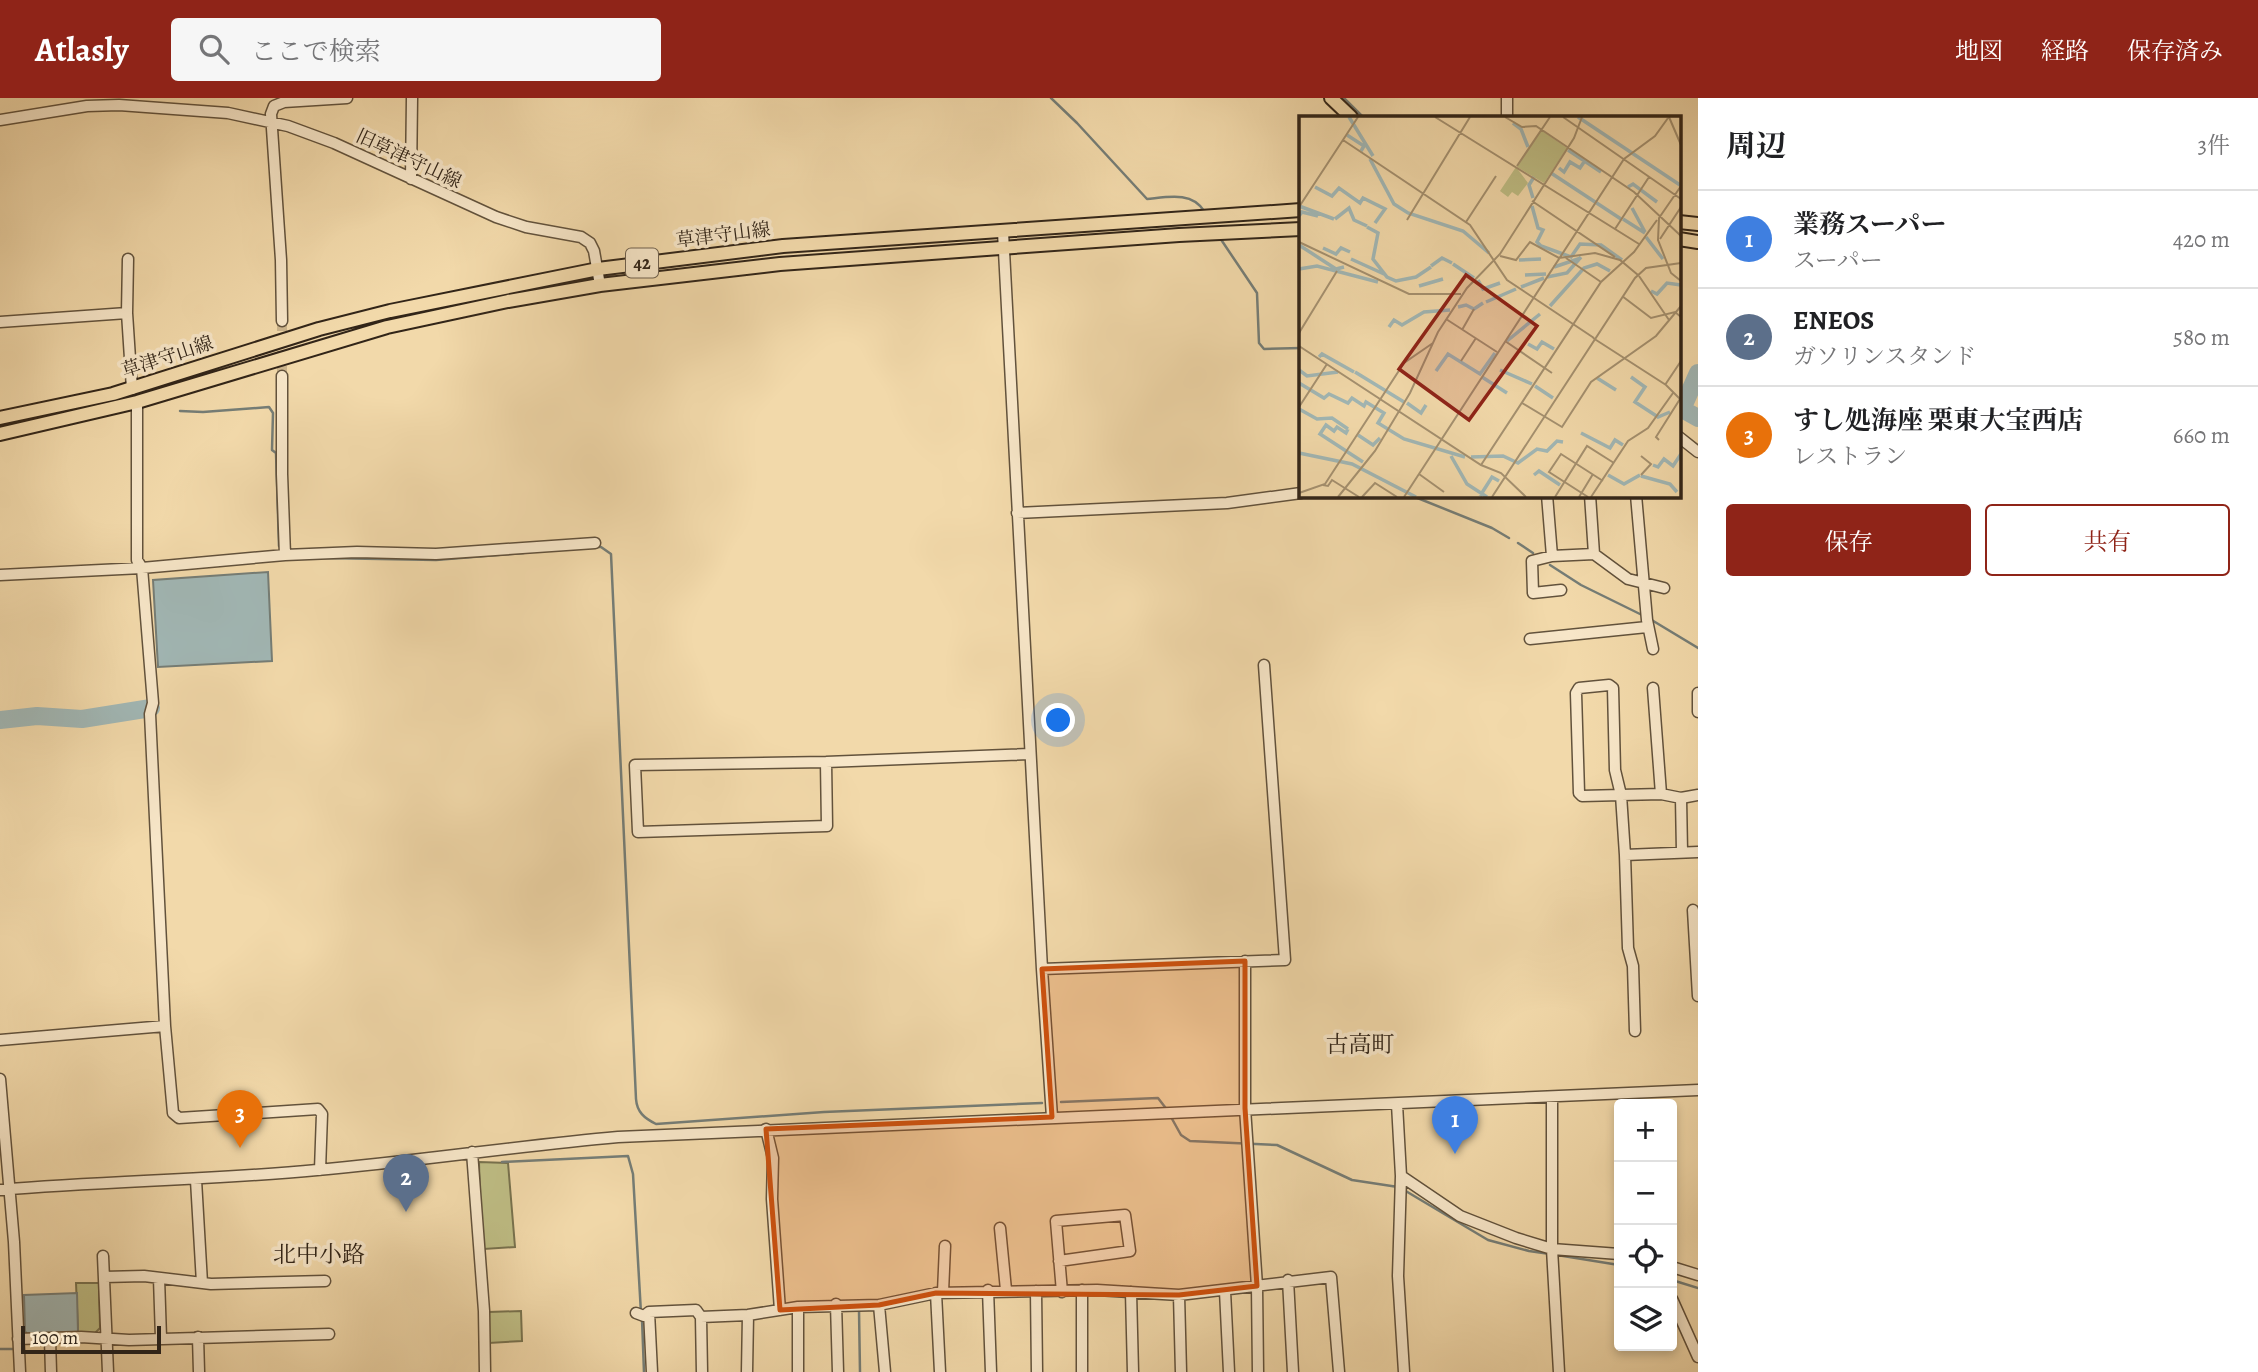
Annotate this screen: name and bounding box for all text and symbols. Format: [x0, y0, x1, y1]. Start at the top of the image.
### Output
search box [171, 18, 661, 81]
text: Atlasly [35, 27, 129, 72]
icon: search [195, 30, 233, 68]
text: ここで検索 [251, 34, 381, 69]
text: 地図 [1955, 35, 2003, 67]
text: 経路 [2041, 35, 2089, 67]
text: 保存済み [2127, 35, 2223, 67]
inset map [1299, 116, 1680, 497]
street label: 旧草津守山線 [351, 123, 466, 195]
text: 周辺 [1726, 126, 1786, 166]
text: 3件 [2197, 130, 2230, 161]
text: 業務スーパー [1793, 207, 1946, 242]
street label: 草津守山線 [674, 216, 772, 254]
text: 1 [1745, 224, 1753, 255]
text: 420 m [2173, 224, 2230, 255]
text: スーパー [1793, 245, 1883, 276]
road number: 42 [626, 248, 658, 278]
text: ENEOS [1793, 303, 1874, 338]
text: 2 [1743, 322, 1755, 353]
text: 580 m [2173, 322, 2230, 353]
street label: 草津守山線 [118, 330, 217, 384]
text: ガソリンスタンド [1793, 341, 1976, 372]
text: すし処海座 栗東大宝西店 [1793, 403, 2084, 438]
text: 3 [1744, 420, 1754, 451]
text: 660 m [2173, 420, 2230, 451]
text: レストラン [1793, 441, 1907, 472]
button: 保存 [1726, 504, 1971, 576]
button: 共有 [1985, 504, 2230, 576]
your location [1041, 703, 1075, 737]
district label: 古高町 [1326, 1029, 1395, 1060]
pin: 3 [217, 1090, 263, 1148]
pin: 1 [1432, 1096, 1478, 1154]
map controls [1614, 1099, 1677, 1351]
button: + [1614, 1099, 1677, 1162]
pin: 2 [383, 1154, 429, 1212]
button: − [1614, 1162, 1677, 1225]
button: locate [1614, 1225, 1677, 1288]
district label: 北中小路 [273, 1239, 365, 1270]
button: layers [1614, 1288, 1677, 1351]
scale bar [21, 1323, 161, 1355]
text: 100 m [32, 1325, 78, 1351]

